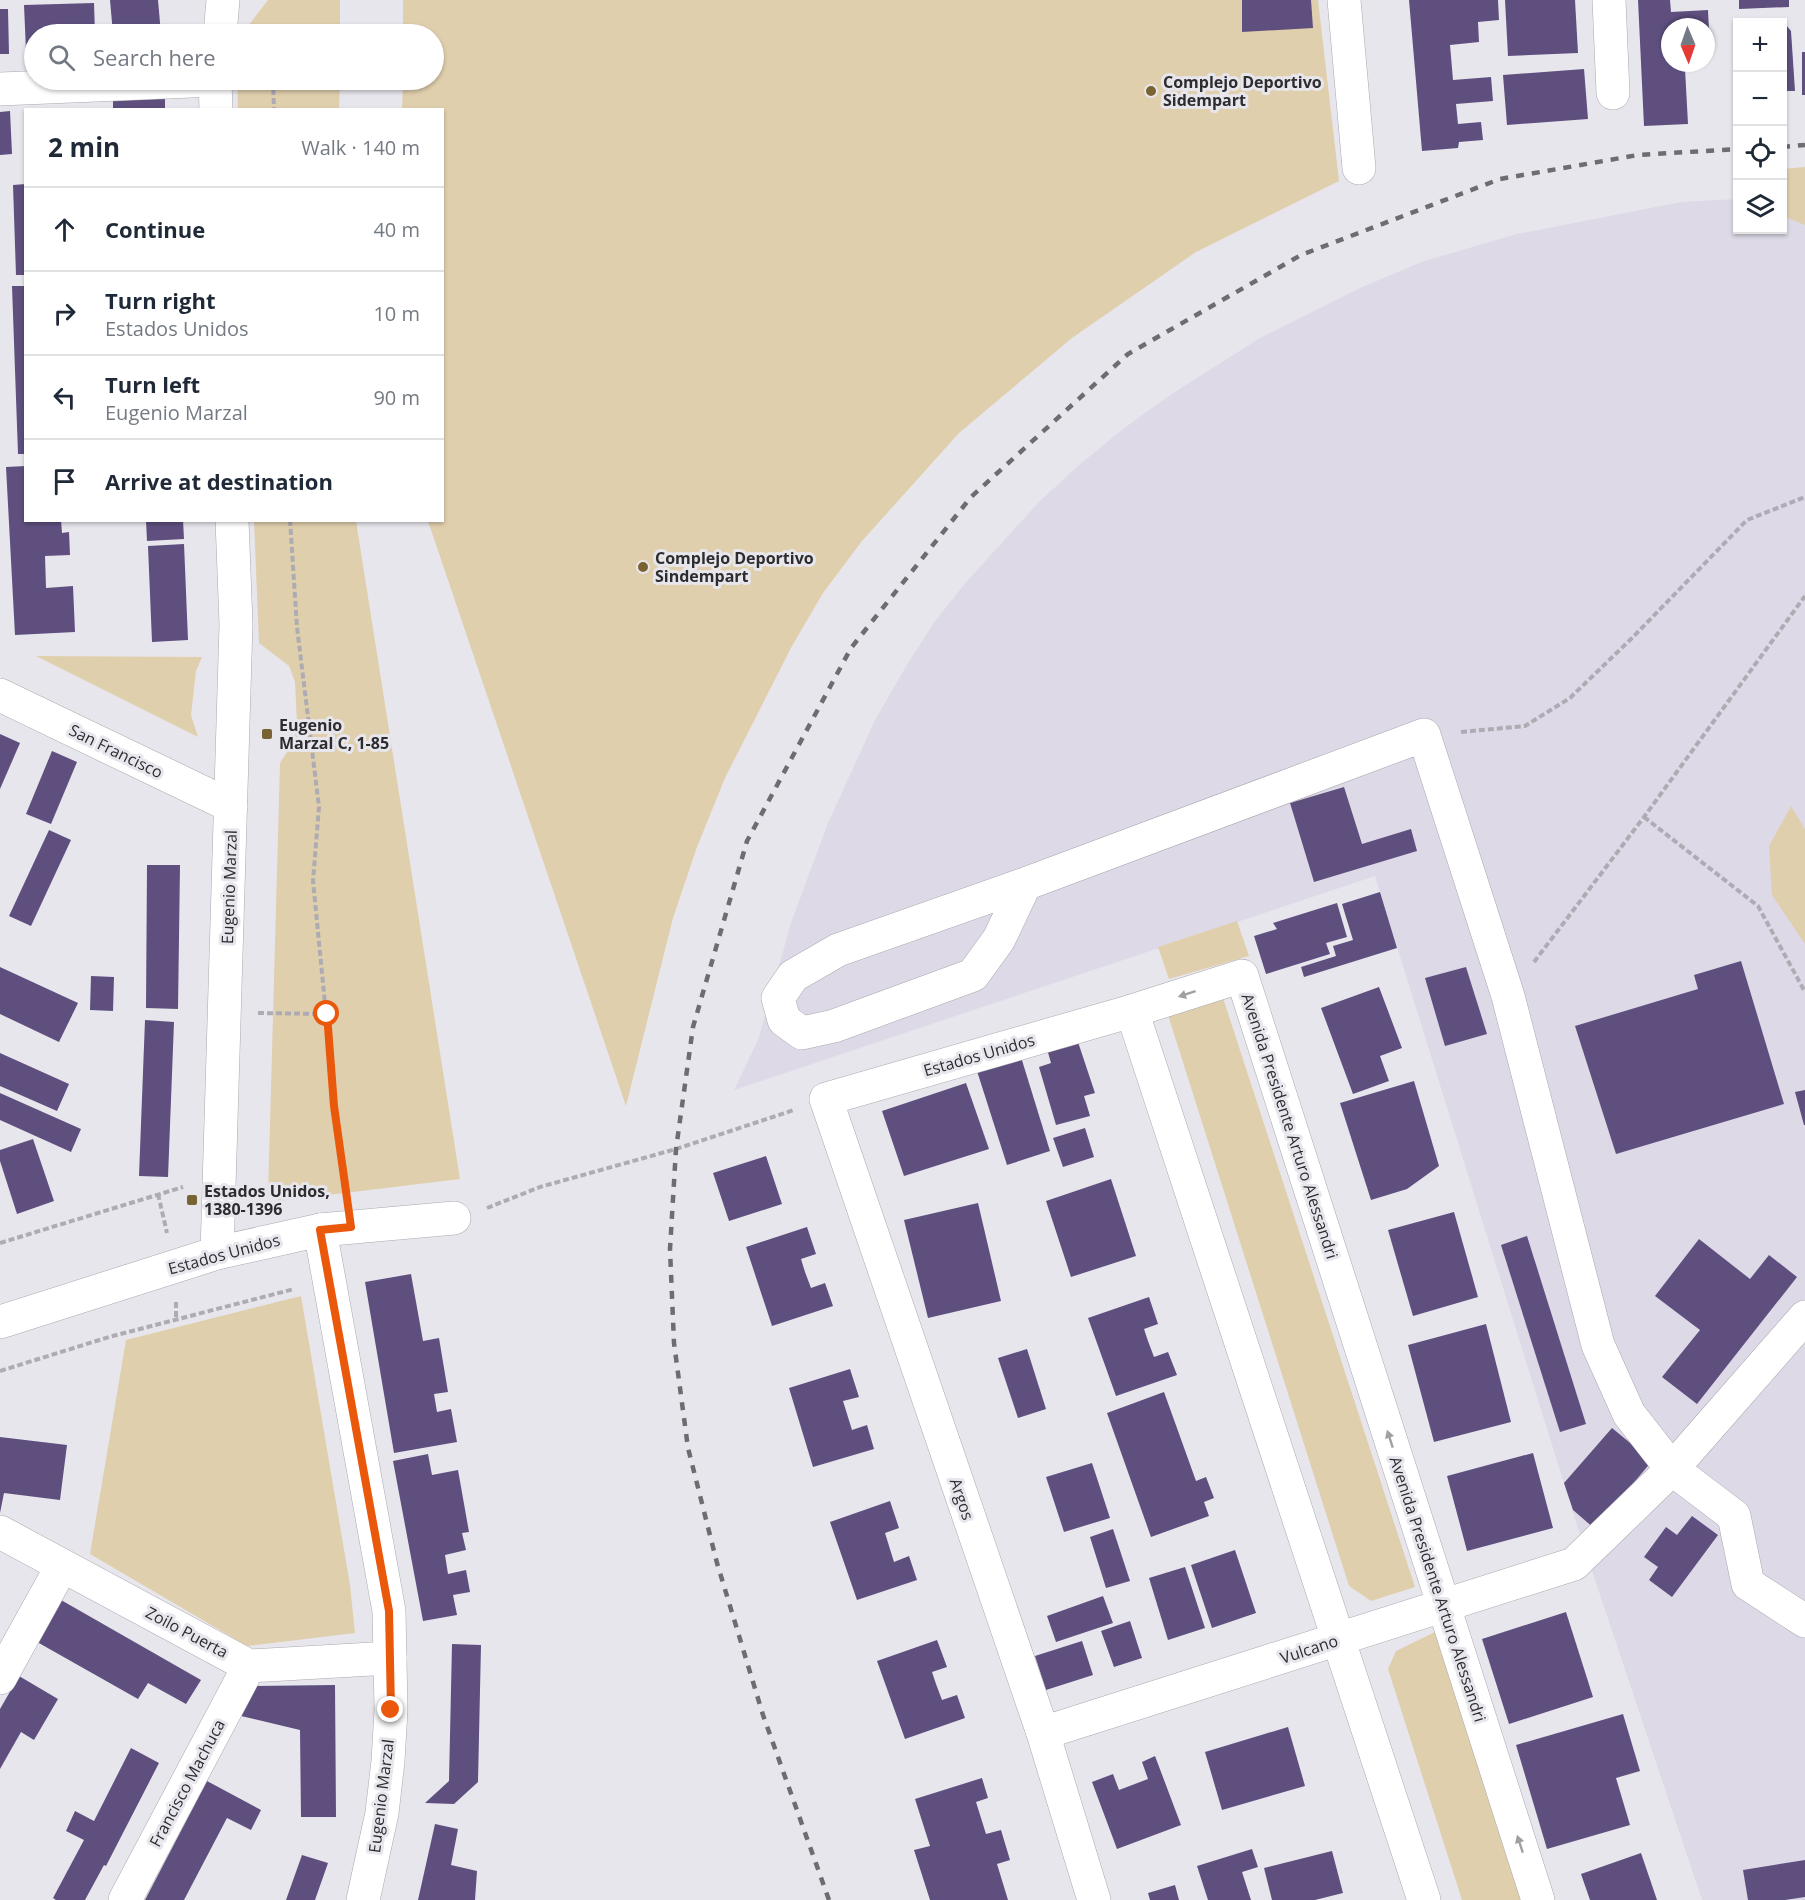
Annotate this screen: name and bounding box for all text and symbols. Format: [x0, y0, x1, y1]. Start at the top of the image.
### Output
north arrow [1661, 18, 1715, 72]
map controls [1733, 18, 1787, 234]
button: + [1733, 18, 1787, 72]
search box [24, 24, 444, 90]
icon: search [45, 41, 78, 74]
text: Search here [93, 42, 216, 72]
place label: Complejo Deportivo Sidempart [1163, 71, 1322, 111]
button: − [1733, 72, 1787, 126]
marker: Complejo Deportivo Sidempart [1144, 84, 1158, 98]
button: locate [1733, 126, 1787, 180]
text: 2 min [48, 129, 120, 165]
text: Walk · 140 m [301, 134, 420, 161]
button: layers [1733, 180, 1787, 234]
icon: ahead [48, 213, 81, 246]
text: Continue [105, 214, 205, 244]
text: 40 m [373, 216, 420, 243]
text: Turn right [105, 285, 216, 315]
icon: right [48, 297, 81, 330]
text: 10 m [373, 300, 420, 327]
text: Estados Unidos [105, 315, 249, 342]
text: Turn left [105, 369, 200, 399]
icon: left [48, 381, 81, 414]
text: 90 m [373, 384, 420, 411]
text: Eugenio Marzal [105, 399, 248, 426]
icon: arrive [48, 465, 81, 498]
text: Arrive at destination [105, 466, 333, 496]
place label: Complejo Deportivo Sindempart [655, 547, 814, 587]
marker: Complejo Deportivo Sindempart [636, 560, 650, 574]
place label: Eugenio Marzal C, 1-85 [279, 714, 389, 754]
street label: San Francisco [65, 719, 167, 783]
marker: Eugenio Marzal C, 1-85 [260, 727, 274, 741]
street label: Eugenio Marzal [216, 830, 242, 944]
one-way arrow [1178, 989, 1196, 999]
street label: Avenida Presidente Arturo Alessandri [1237, 990, 1343, 1262]
route start [313, 1000, 339, 1026]
street label: Estados Unidos [921, 1029, 1037, 1081]
place label: Estados Unidos, 1380-1396 [204, 1180, 330, 1220]
marker: Estados Unidos, 1380-1396 [185, 1193, 199, 1207]
street label: Estados Unidos [166, 1229, 282, 1279]
one-way arrow [1385, 1430, 1394, 1448]
street label: Avenida Presidente Arturo Alessandri [1385, 1453, 1491, 1725]
street label: Argos [945, 1475, 979, 1523]
street label: Zoilo Puerta [142, 1601, 232, 1663]
street label: Vulcano [1277, 1629, 1341, 1669]
route end [377, 1696, 403, 1722]
street label: Francisco Machuca [144, 1715, 230, 1851]
street label: Eugenio Marzal [363, 1738, 399, 1854]
one-way arrow [1515, 1835, 1524, 1853]

